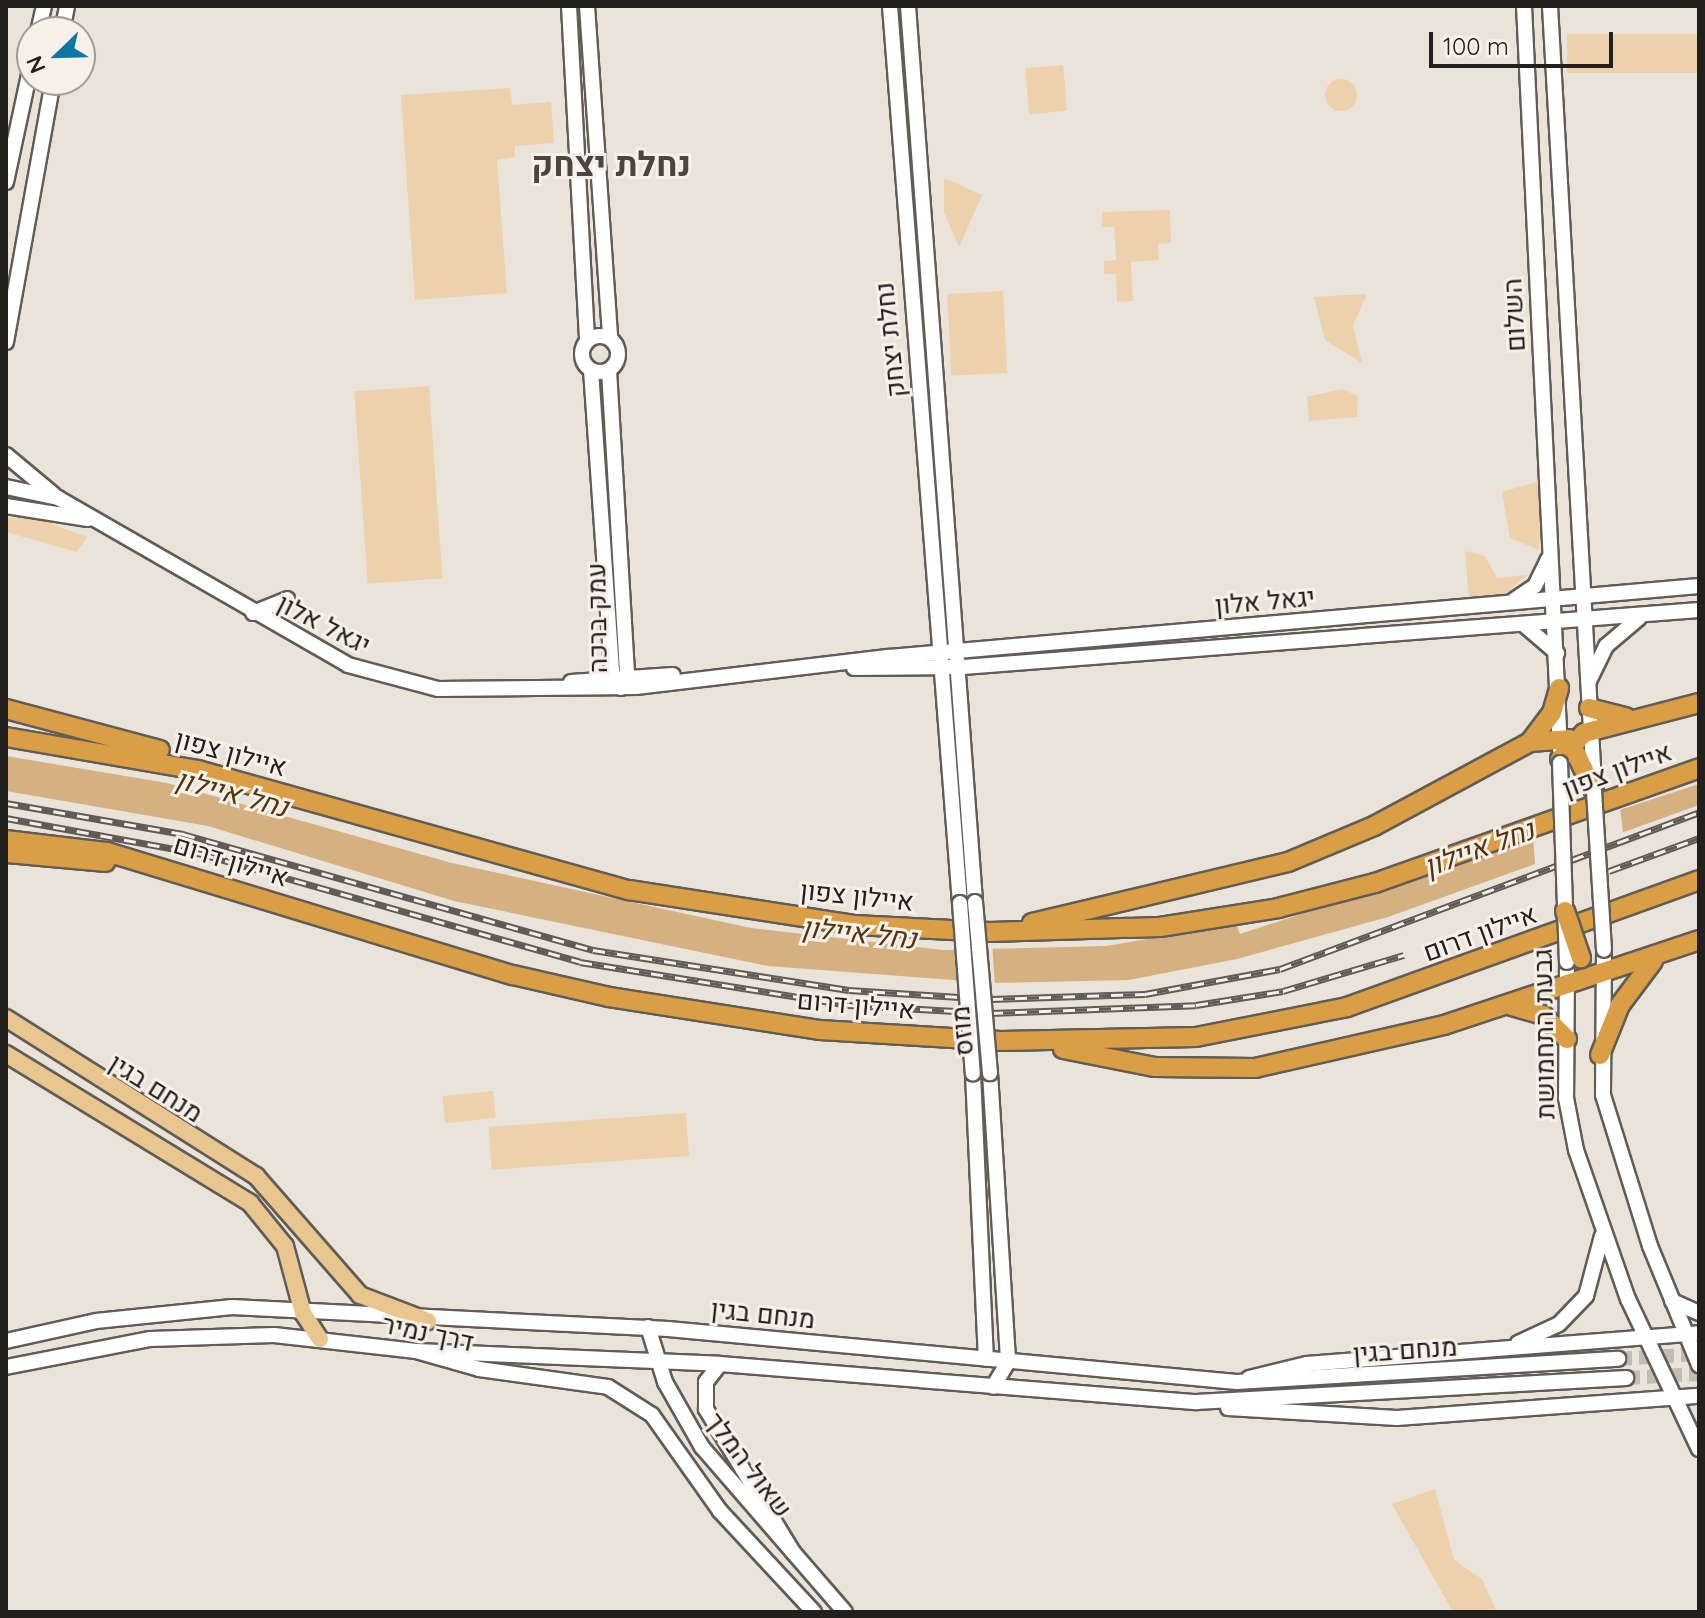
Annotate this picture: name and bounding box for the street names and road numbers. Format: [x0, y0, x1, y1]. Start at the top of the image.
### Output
street label: השלום [1496, 278, 1532, 352]
street label: נחלת יצחק [868, 281, 912, 399]
street label: עמק ברכה [580, 562, 614, 674]
street label: יגאל אלון [1214, 581, 1316, 621]
street label: יגאל אלון [272, 587, 376, 661]
street label: איילון צפון [172, 723, 290, 783]
street label: איילון צפון [1558, 736, 1676, 804]
street label: איילון דרום [170, 829, 292, 893]
street label: איילון צפון [799, 875, 915, 917]
street label: איילון דרום [1419, 898, 1541, 968]
street label: גבעת התחמושת [1527, 949, 1561, 1119]
street label: איילון דרום [796, 984, 916, 1026]
street label: מוזס [944, 1005, 980, 1057]
street label: מנחם בגין [103, 1047, 209, 1129]
street label: מנחם בגין [709, 1293, 817, 1335]
street label: דרך נמיר [379, 1308, 477, 1358]
street label: מנחם בגין [1352, 1331, 1458, 1369]
street label: שאול המלך [699, 1406, 799, 1524]

